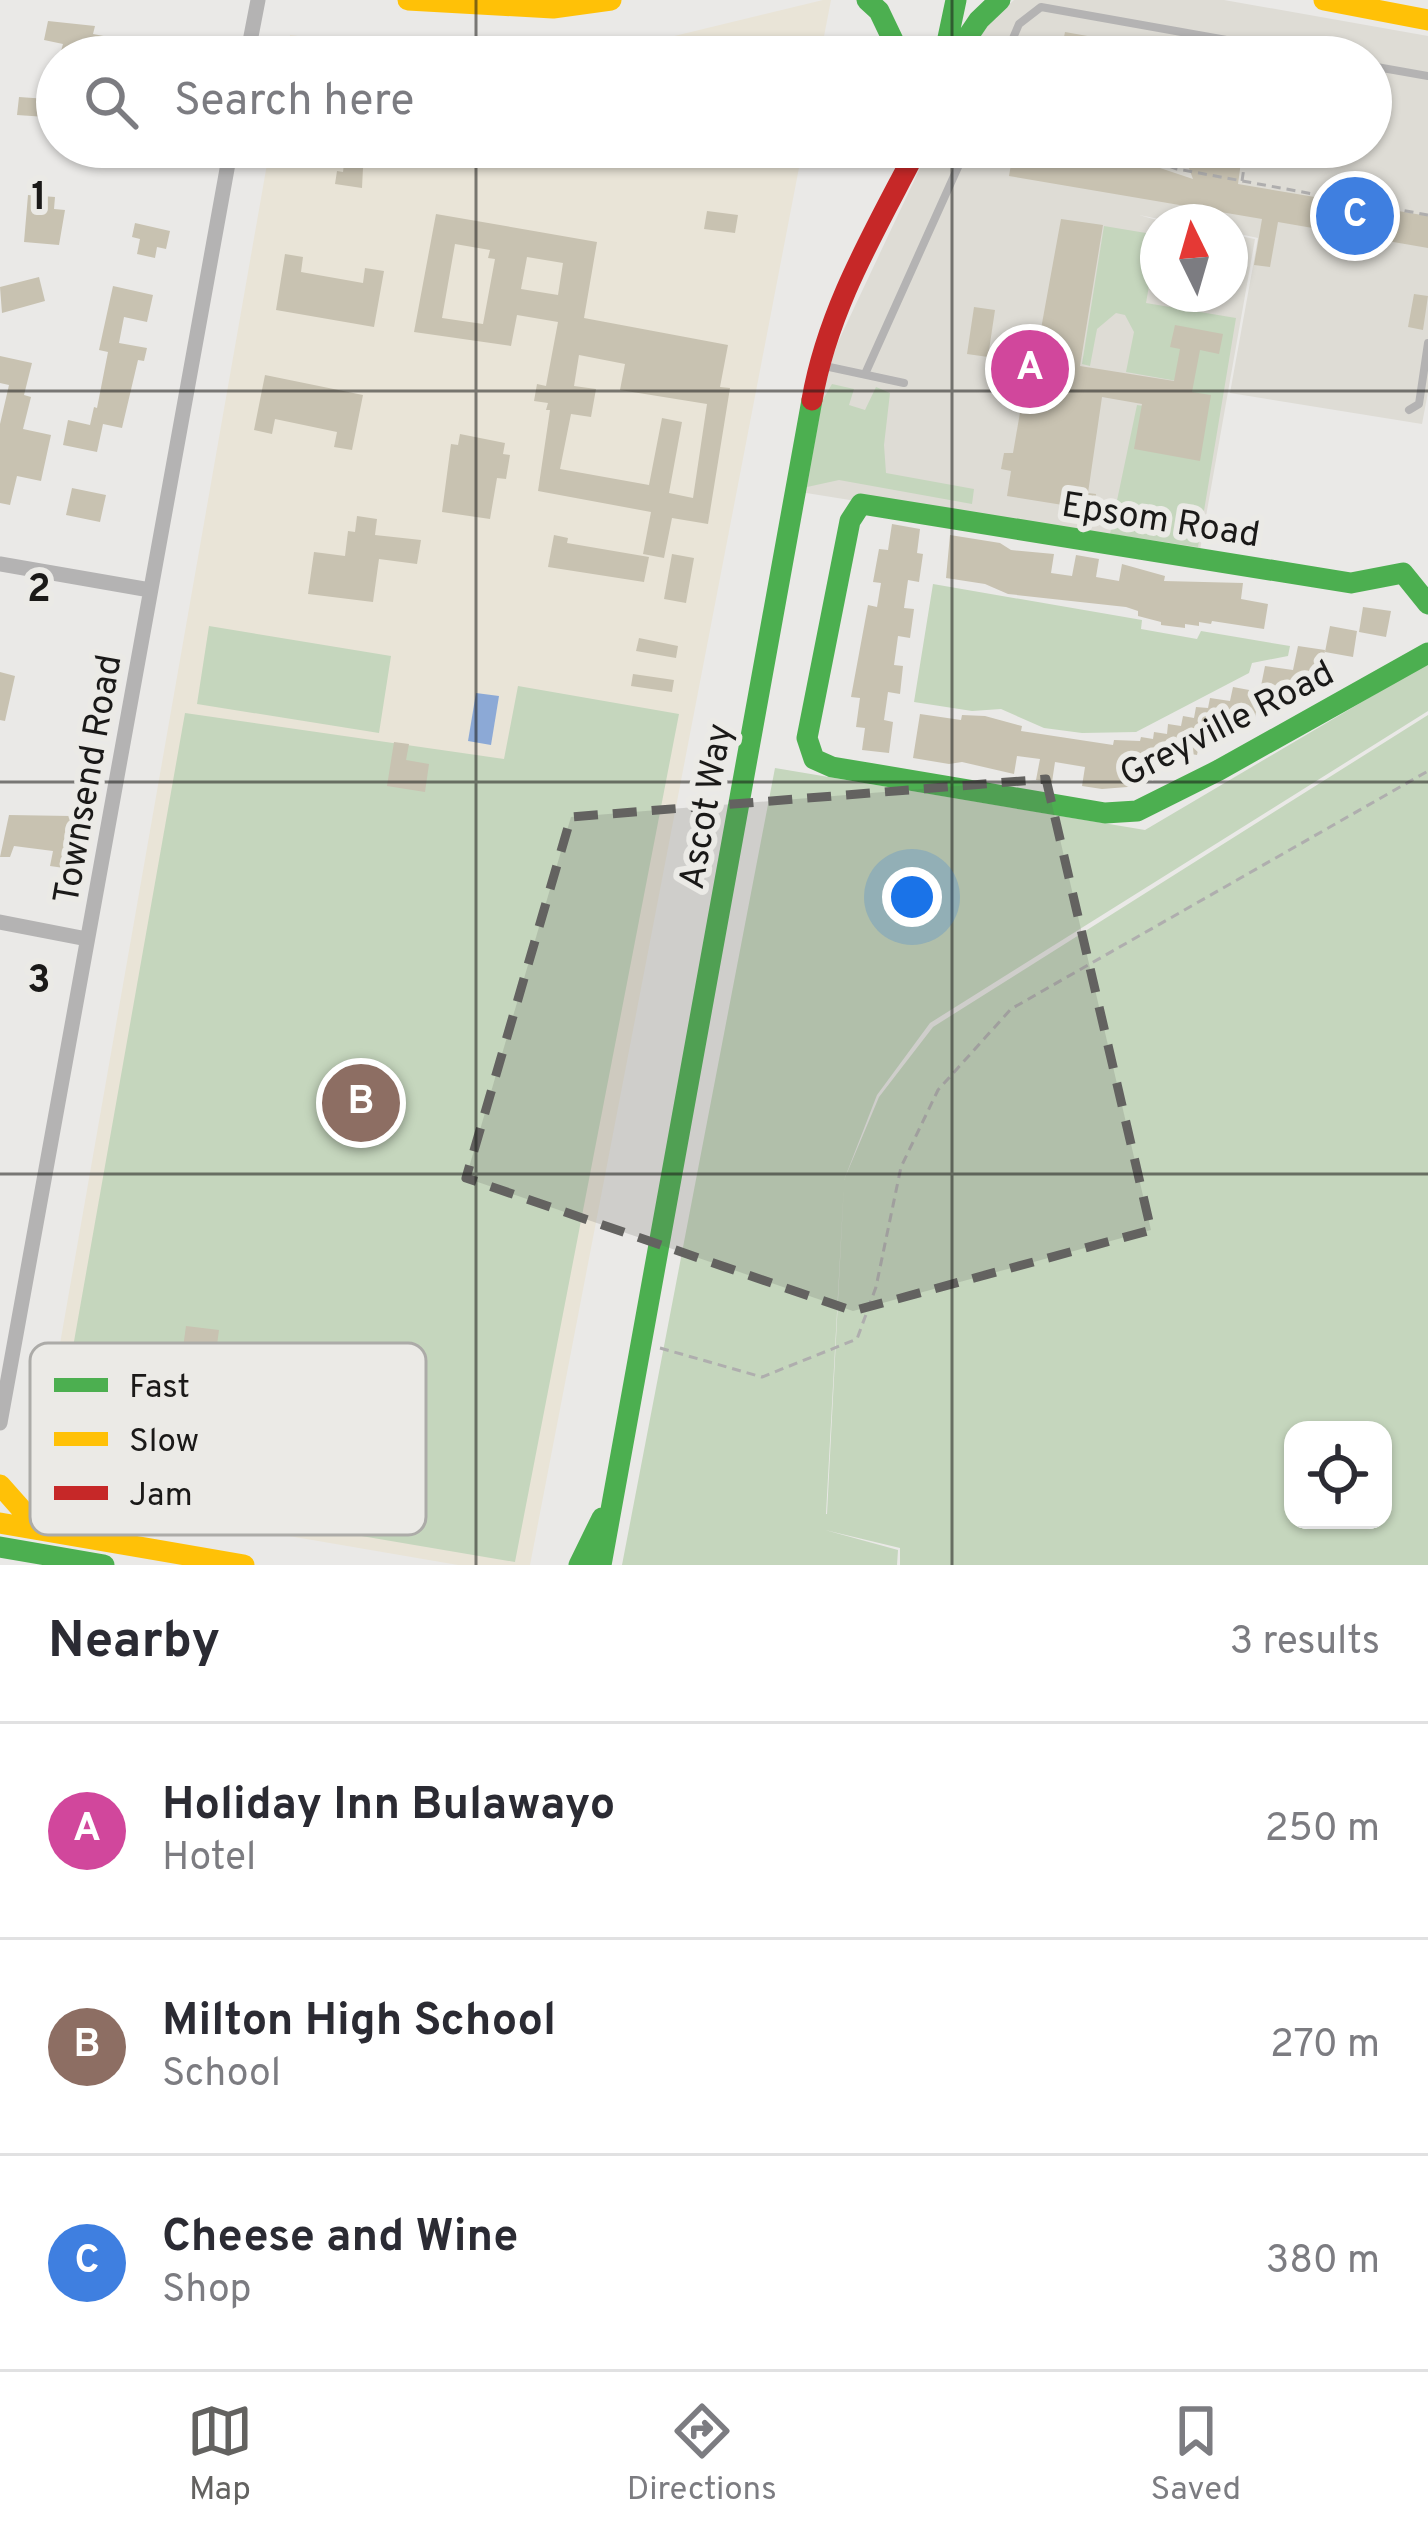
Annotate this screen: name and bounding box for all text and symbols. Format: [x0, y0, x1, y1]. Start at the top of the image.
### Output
search box [36, 36, 1392, 168]
icon: search [78, 69, 144, 135]
text: Search here [174, 74, 414, 131]
pin: C [1316, 171, 1394, 261]
text: 1 [31, 175, 47, 224]
north arrow [1140, 204, 1248, 312]
pin: A [991, 324, 1069, 414]
street label: Epsom Road [1058, 484, 1263, 560]
text: 2 [27, 567, 51, 616]
street label: Townsend Road [45, 651, 135, 908]
street label: Greyville Road [1113, 652, 1343, 799]
street label: Ascot Way [671, 720, 745, 893]
your location [882, 867, 942, 927]
text: 3 [27, 958, 51, 1007]
pin: B [322, 1058, 400, 1148]
legend [30, 1343, 426, 1535]
text: Fast [129, 1368, 190, 1410]
map controls [1284, 1421, 1392, 1529]
button: locate [1284, 1421, 1392, 1529]
text: Slow [129, 1422, 199, 1464]
text: Jam [129, 1476, 193, 1518]
text: Nearby [48, 1611, 220, 1676]
text: 3 results [1230, 1619, 1380, 1668]
text: Holiday Inn Bulawayo [162, 1778, 615, 1835]
text: A [73, 1806, 101, 1855]
text: 250 m [1265, 1806, 1380, 1855]
text: Hotel [162, 1835, 256, 1884]
text: Milton High School [162, 1994, 556, 2051]
text: B [74, 2022, 100, 2071]
text: 270 m [1270, 2022, 1380, 2071]
text: School [162, 2051, 281, 2100]
text: Cheese and Wine [162, 2210, 518, 2267]
text: C [75, 2238, 99, 2287]
text: 380 m [1266, 2238, 1380, 2287]
text: Shop [162, 2267, 252, 2316]
tab: Map [187, 2398, 253, 2512]
tab: Directions [627, 2398, 777, 2512]
tab: Saved [1150, 2398, 1241, 2512]

